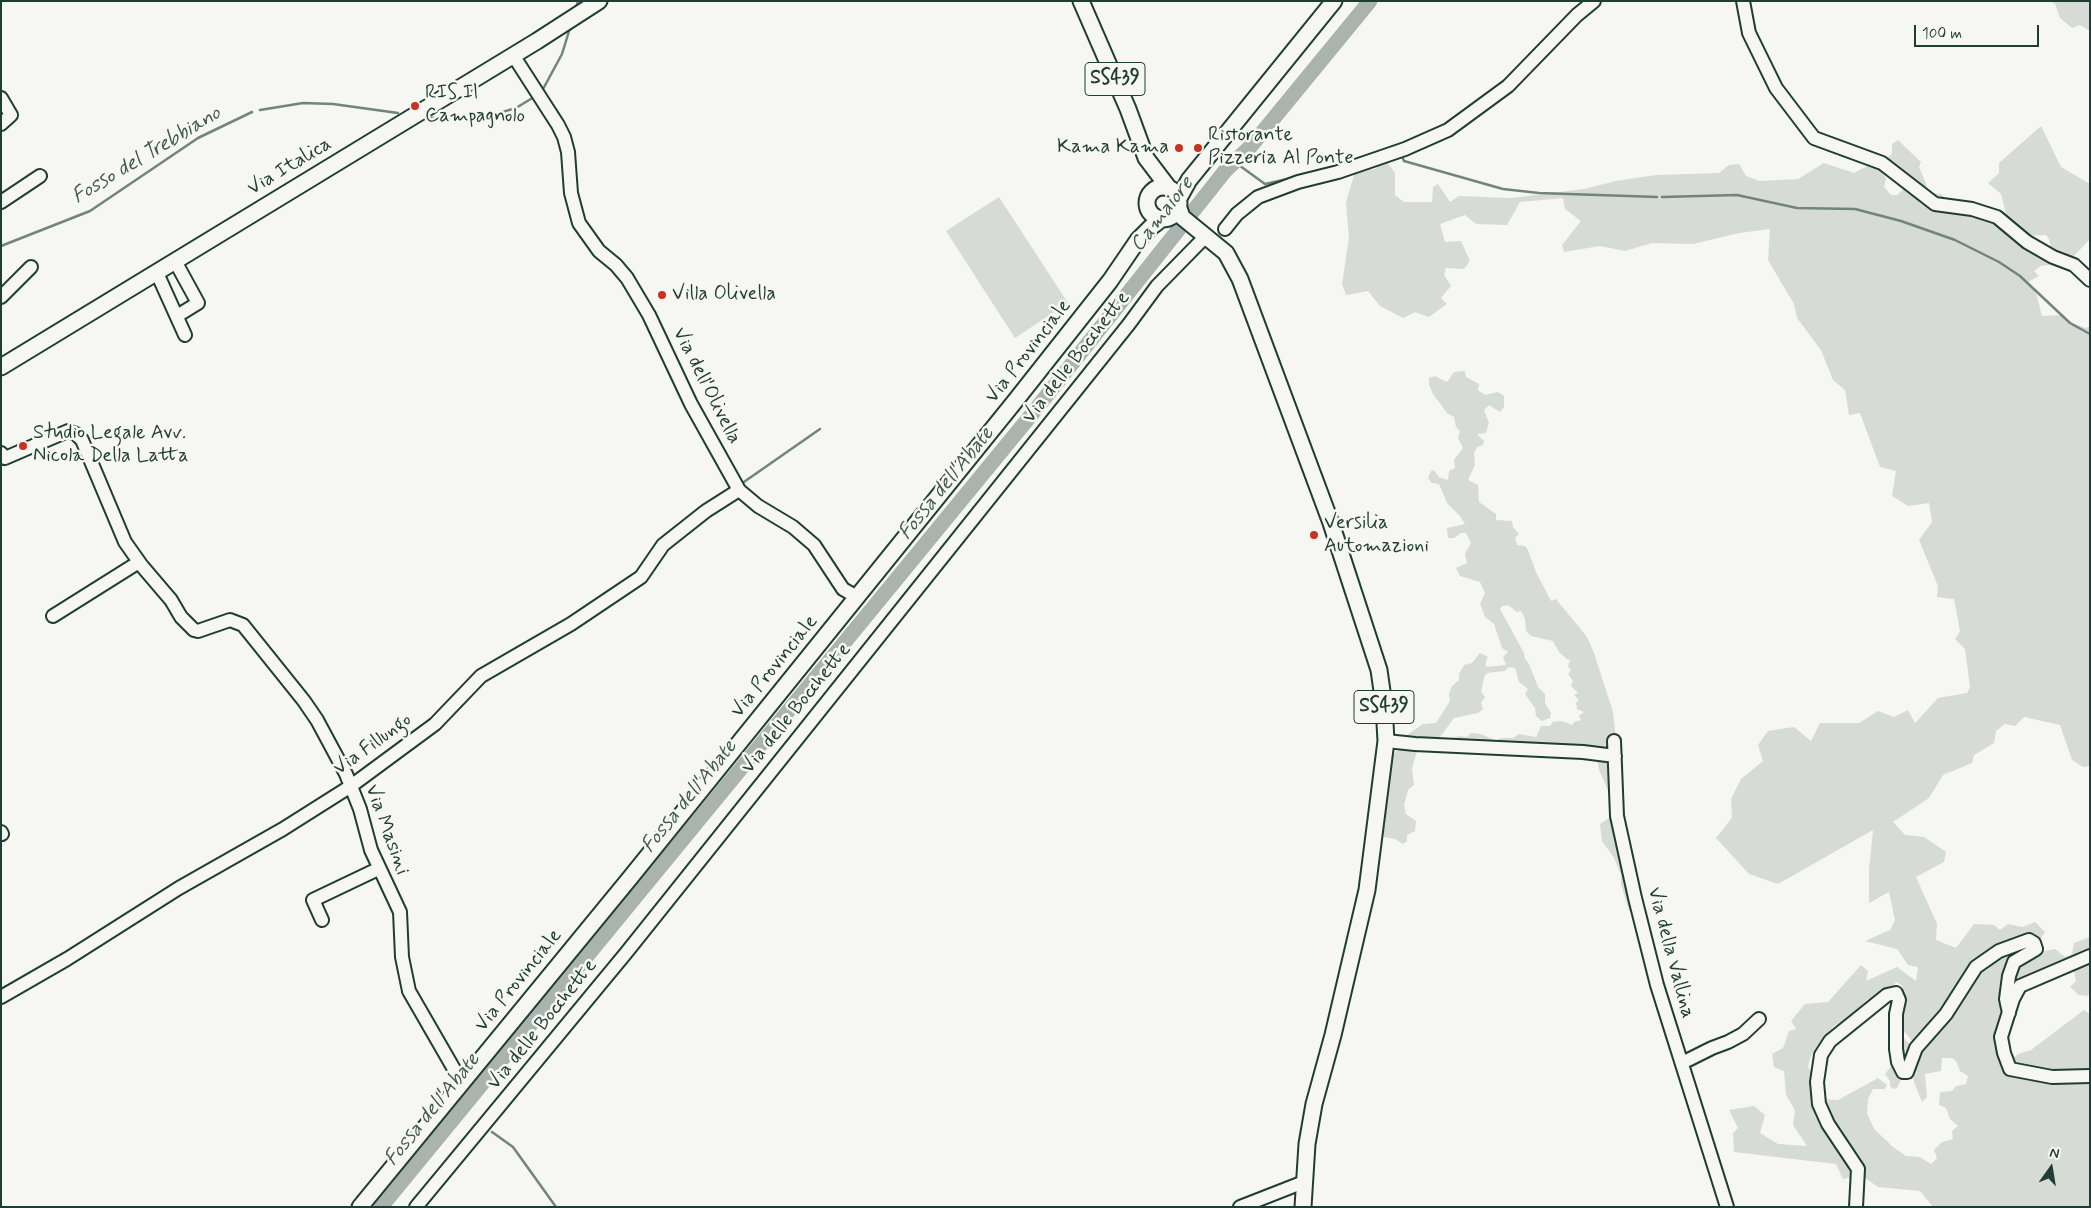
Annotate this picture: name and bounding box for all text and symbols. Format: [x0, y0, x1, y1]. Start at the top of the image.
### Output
scale bar [1916, 15, 2041, 47]
text: 100 m [1922, 24, 1962, 44]
road number: SS439 [1085, 62, 1145, 96]
place label: RIS Il Campagnolo [425, 82, 525, 129]
marker: RIS Il Campagnolo [409, 100, 421, 112]
water label: Fosso del Trebbiano [68, 102, 226, 210]
place label: Ristorante Pizzeria Al Ponte [1208, 124, 1353, 171]
street label: Via Italica [244, 133, 336, 201]
place label: Kama Kama [1057, 136, 1169, 160]
marker: Kama Kama [1173, 142, 1185, 154]
marker: Ristorante Pizzeria Al Ponte [1192, 142, 1204, 154]
water label: Camaiore [1126, 173, 1200, 257]
place label: Villa Olivella [672, 283, 776, 307]
street label: Via delle Bocchette [1018, 287, 1136, 429]
marker: Villa Olivella [656, 289, 668, 301]
street label: Via Provinciale [981, 295, 1077, 409]
street label: Via dell'Olivella [666, 324, 746, 448]
place label: Studio Legale Avv. Nicola Della Latta [33, 422, 188, 469]
water label: Fossa dell'Abate [894, 422, 1000, 546]
marker: Studio Legale Avv. Nicola Della Latta [17, 440, 29, 452]
place label: Versilia Automazioni [1324, 512, 1429, 559]
marker: Versilia Automazioni [1308, 529, 1320, 541]
street label: Via Provinciale [726, 611, 824, 723]
street label: Via delle Bocchette [737, 639, 857, 779]
road number: SS439 [1354, 690, 1414, 724]
street label: Via Fillungo [329, 709, 417, 781]
water label: Fossa dell'Abate [637, 735, 743, 859]
street label: Via Masini [359, 782, 413, 878]
street label: Via della Vallina [1641, 885, 1699, 1021]
street label: Via Provinciale [470, 925, 568, 1037]
street label: Via delle Bocchette [483, 955, 603, 1095]
water label: Fossa dell'Abate [380, 1048, 486, 1172]
north arrow [2026, 1143, 2076, 1193]
text: N [2048, 1144, 2061, 1163]

